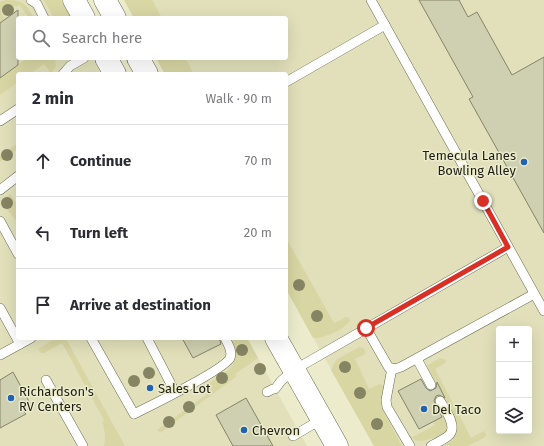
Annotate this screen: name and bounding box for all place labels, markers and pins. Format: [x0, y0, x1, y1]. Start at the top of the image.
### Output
place label: Temecula Lanes Bowling Alley [423, 148, 517, 178]
marker: Temecula Lanes Bowling Alley [519, 157, 529, 167]
place label: Sales Lot [158, 381, 211, 396]
marker: Sales Lot [145, 383, 155, 393]
place label: Richardson's RV Centers [19, 384, 94, 414]
marker: Richardson's RV Centers [6, 393, 16, 403]
place label: Del Taco [432, 402, 481, 417]
marker: Del Taco [419, 404, 429, 414]
place label: Chevron [252, 423, 300, 438]
marker: Chevron [239, 425, 249, 435]

